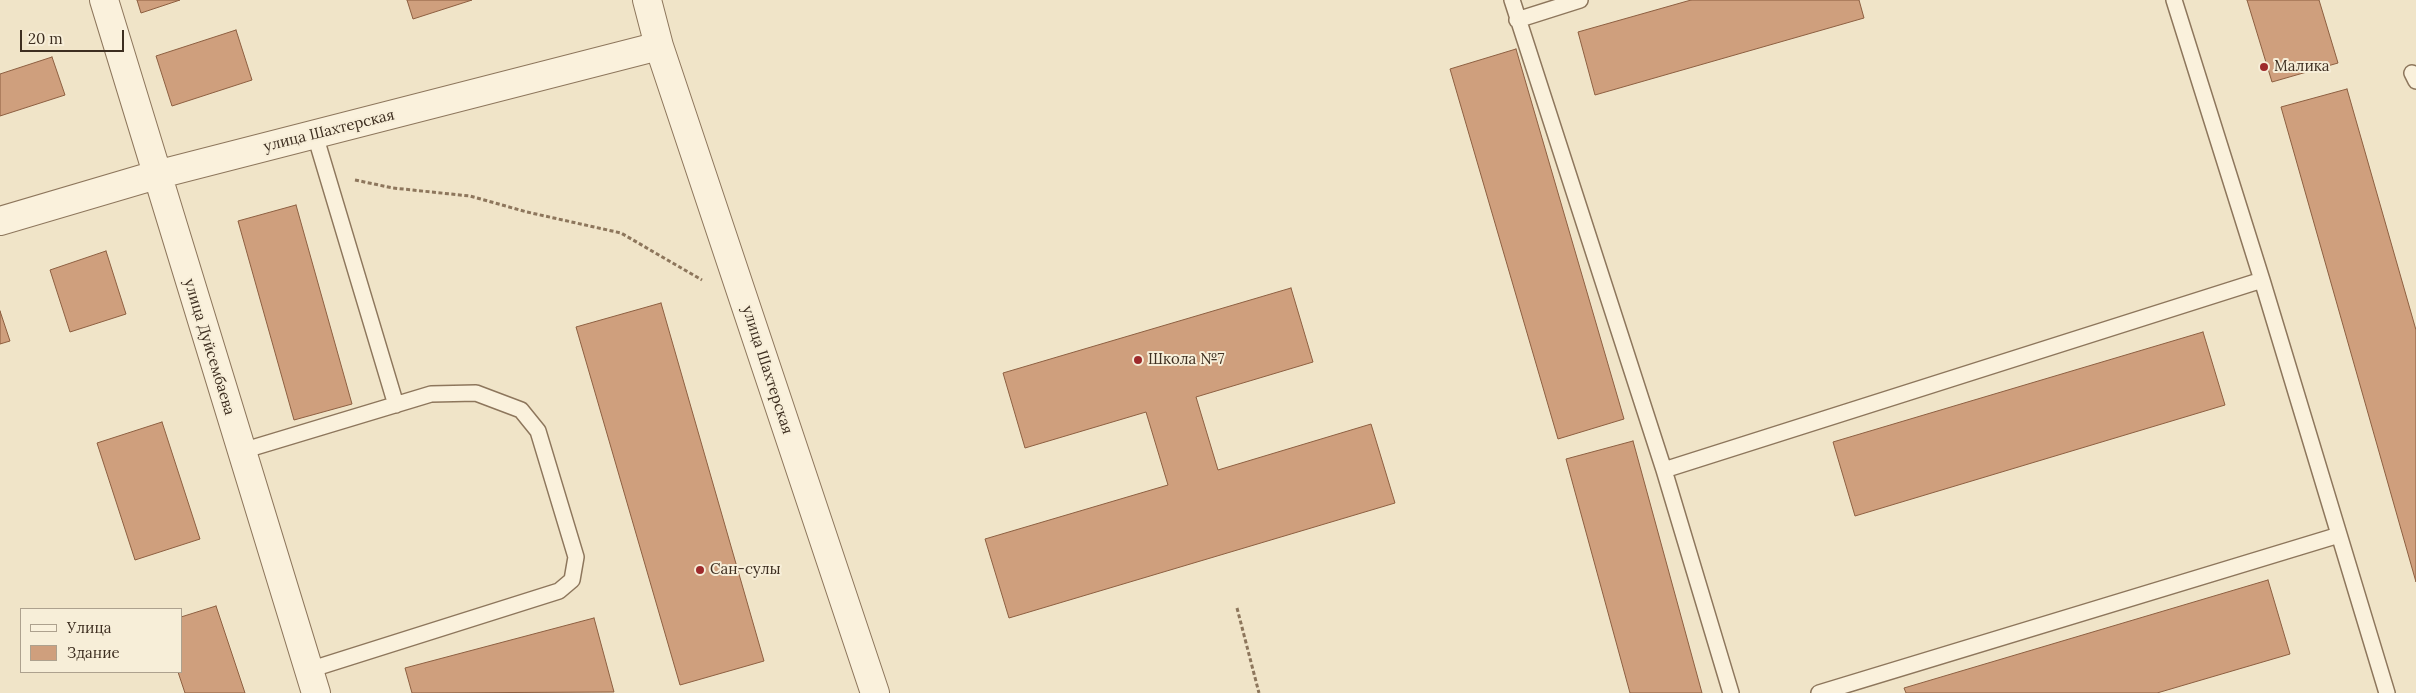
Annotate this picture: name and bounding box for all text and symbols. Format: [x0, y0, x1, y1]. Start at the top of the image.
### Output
scale bar [22, 20, 126, 52]
text: 20 m [28, 29, 63, 48]
place label: Малика [2274, 58, 2330, 76]
marker: Малика [2258, 61, 2270, 73]
street label: улица Шахтерская [262, 106, 396, 156]
street label: улица Дуйсембаева [180, 277, 238, 417]
street label: улица Шахтерская [738, 303, 796, 437]
place label: Школа №7 [1148, 351, 1225, 369]
marker: Школа №7 [1132, 354, 1144, 366]
place label: Сан-сулы [710, 561, 781, 579]
marker: Сан-сулы [694, 564, 706, 576]
legend [20, 608, 182, 673]
text: Улица [67, 618, 111, 637]
text: Здание [67, 643, 120, 662]

